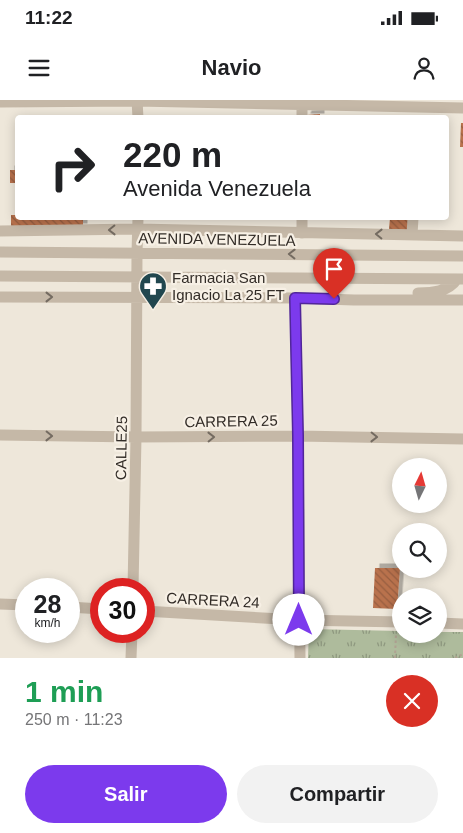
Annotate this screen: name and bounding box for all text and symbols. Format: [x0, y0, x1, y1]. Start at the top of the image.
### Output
text: 11:22 [25, 7, 73, 28]
icon: menu [25, 54, 53, 82]
icon: person [410, 54, 438, 82]
text: Navio [202, 55, 261, 80]
icon: right [40, 135, 105, 200]
text: 220 m [123, 135, 222, 174]
text: Avenida Venezuela [123, 176, 311, 201]
one-way arrow [108, 225, 116, 235]
street label: AVENIDA VENEZUELA [138, 229, 296, 249]
one-way arrow [375, 229, 383, 239]
pin [313, 248, 355, 299]
one-way arrow [288, 249, 296, 260]
icon: arrive [320, 255, 348, 283]
place label: Farmacia San Ignacio La 25 FT [172, 269, 285, 303]
pharmacy icon: Farmacia San Ignacio La 25 FT [138, 271, 168, 310]
one-way arrow [45, 292, 53, 302]
street label: CARRERA 25 [184, 412, 278, 430]
street label: CALLE25 [112, 416, 130, 480]
one-way arrow [45, 431, 53, 441]
one-way arrow [207, 431, 215, 442]
one-way arrow [370, 432, 378, 443]
north arrow [392, 458, 448, 512]
map controls [392, 458, 447, 643]
button: search [392, 523, 447, 578]
speed limit sign: 30 [90, 578, 155, 643]
button: layers [392, 588, 447, 643]
street label: CARRERA 24 [166, 589, 260, 611]
text: 28 [34, 590, 61, 618]
position arrow [272, 593, 324, 645]
text: km/h [34, 616, 61, 630]
text: 1 min [25, 675, 103, 708]
button: close [386, 675, 438, 727]
text: 250 m · 11:23 [25, 711, 123, 728]
button: Salir [25, 765, 227, 823]
button: Compartir [237, 765, 438, 823]

